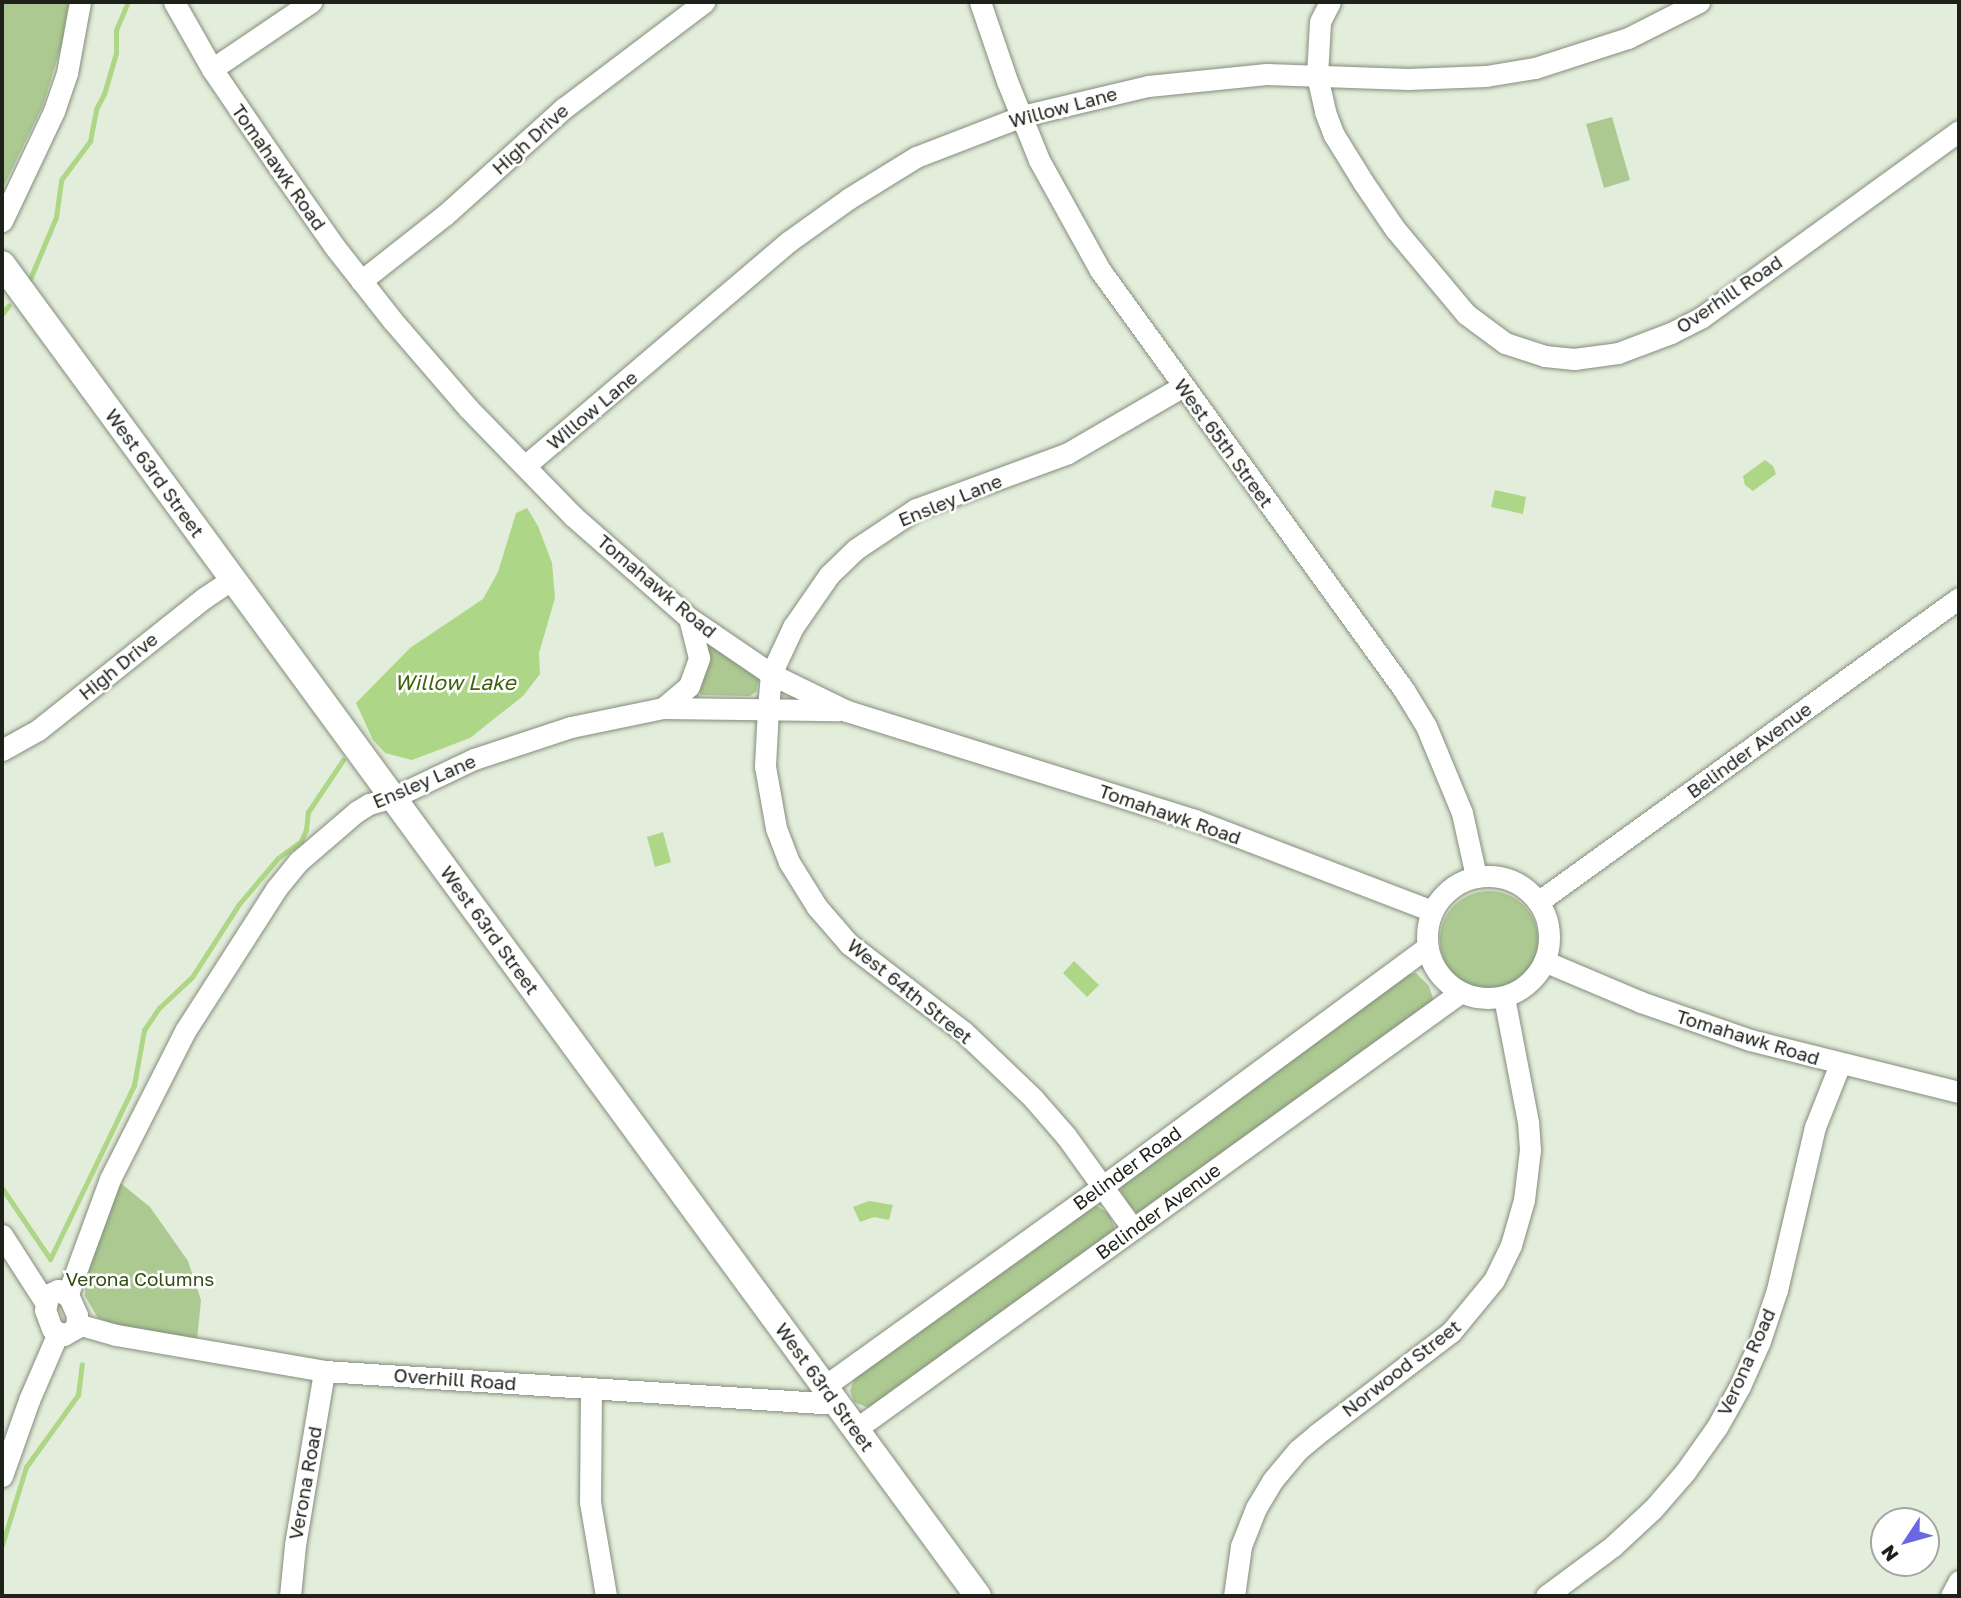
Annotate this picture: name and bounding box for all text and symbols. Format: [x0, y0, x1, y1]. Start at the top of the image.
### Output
street label: Willow Lane [1006, 82, 1120, 132]
street label: High Drive [487, 99, 573, 179]
street label: Tomahawk Road [227, 100, 331, 234]
street label: Overhill Road [1672, 250, 1786, 338]
street label: Willow Lane [542, 366, 642, 454]
street label: West 65th Street [1170, 374, 1278, 512]
street label: West 63rd Street [101, 404, 209, 542]
street label: Ensley Lane [895, 469, 1005, 531]
street label: Tomahawk Road [593, 529, 721, 643]
street label: High Drive [74, 627, 162, 705]
water label: Willow Lake [394, 669, 516, 695]
street label: Belinder Avenue [1682, 697, 1816, 803]
street label: Ensley Lane [369, 749, 479, 813]
street label: Tomahawk Road [1096, 779, 1244, 849]
street label: West 63rd Street [436, 861, 544, 999]
street label: West 64th Street [843, 934, 977, 1048]
street label: Tomahawk Road [1674, 1004, 1822, 1070]
street label: Belinder Road [1069, 1121, 1185, 1215]
street label: Belinder Avenue [1091, 1158, 1225, 1264]
park label: Verona Columns [66, 1268, 214, 1290]
street label: Verona Road [1712, 1305, 1780, 1419]
street label: Norwood Street [1337, 1315, 1465, 1421]
street label: West 63rd Street [771, 1318, 879, 1456]
street label: Overhill Road [393, 1363, 517, 1395]
street label: Verona Road [284, 1424, 326, 1542]
north arrow [1870, 1507, 1940, 1577]
text: N [1876, 1541, 1903, 1566]

